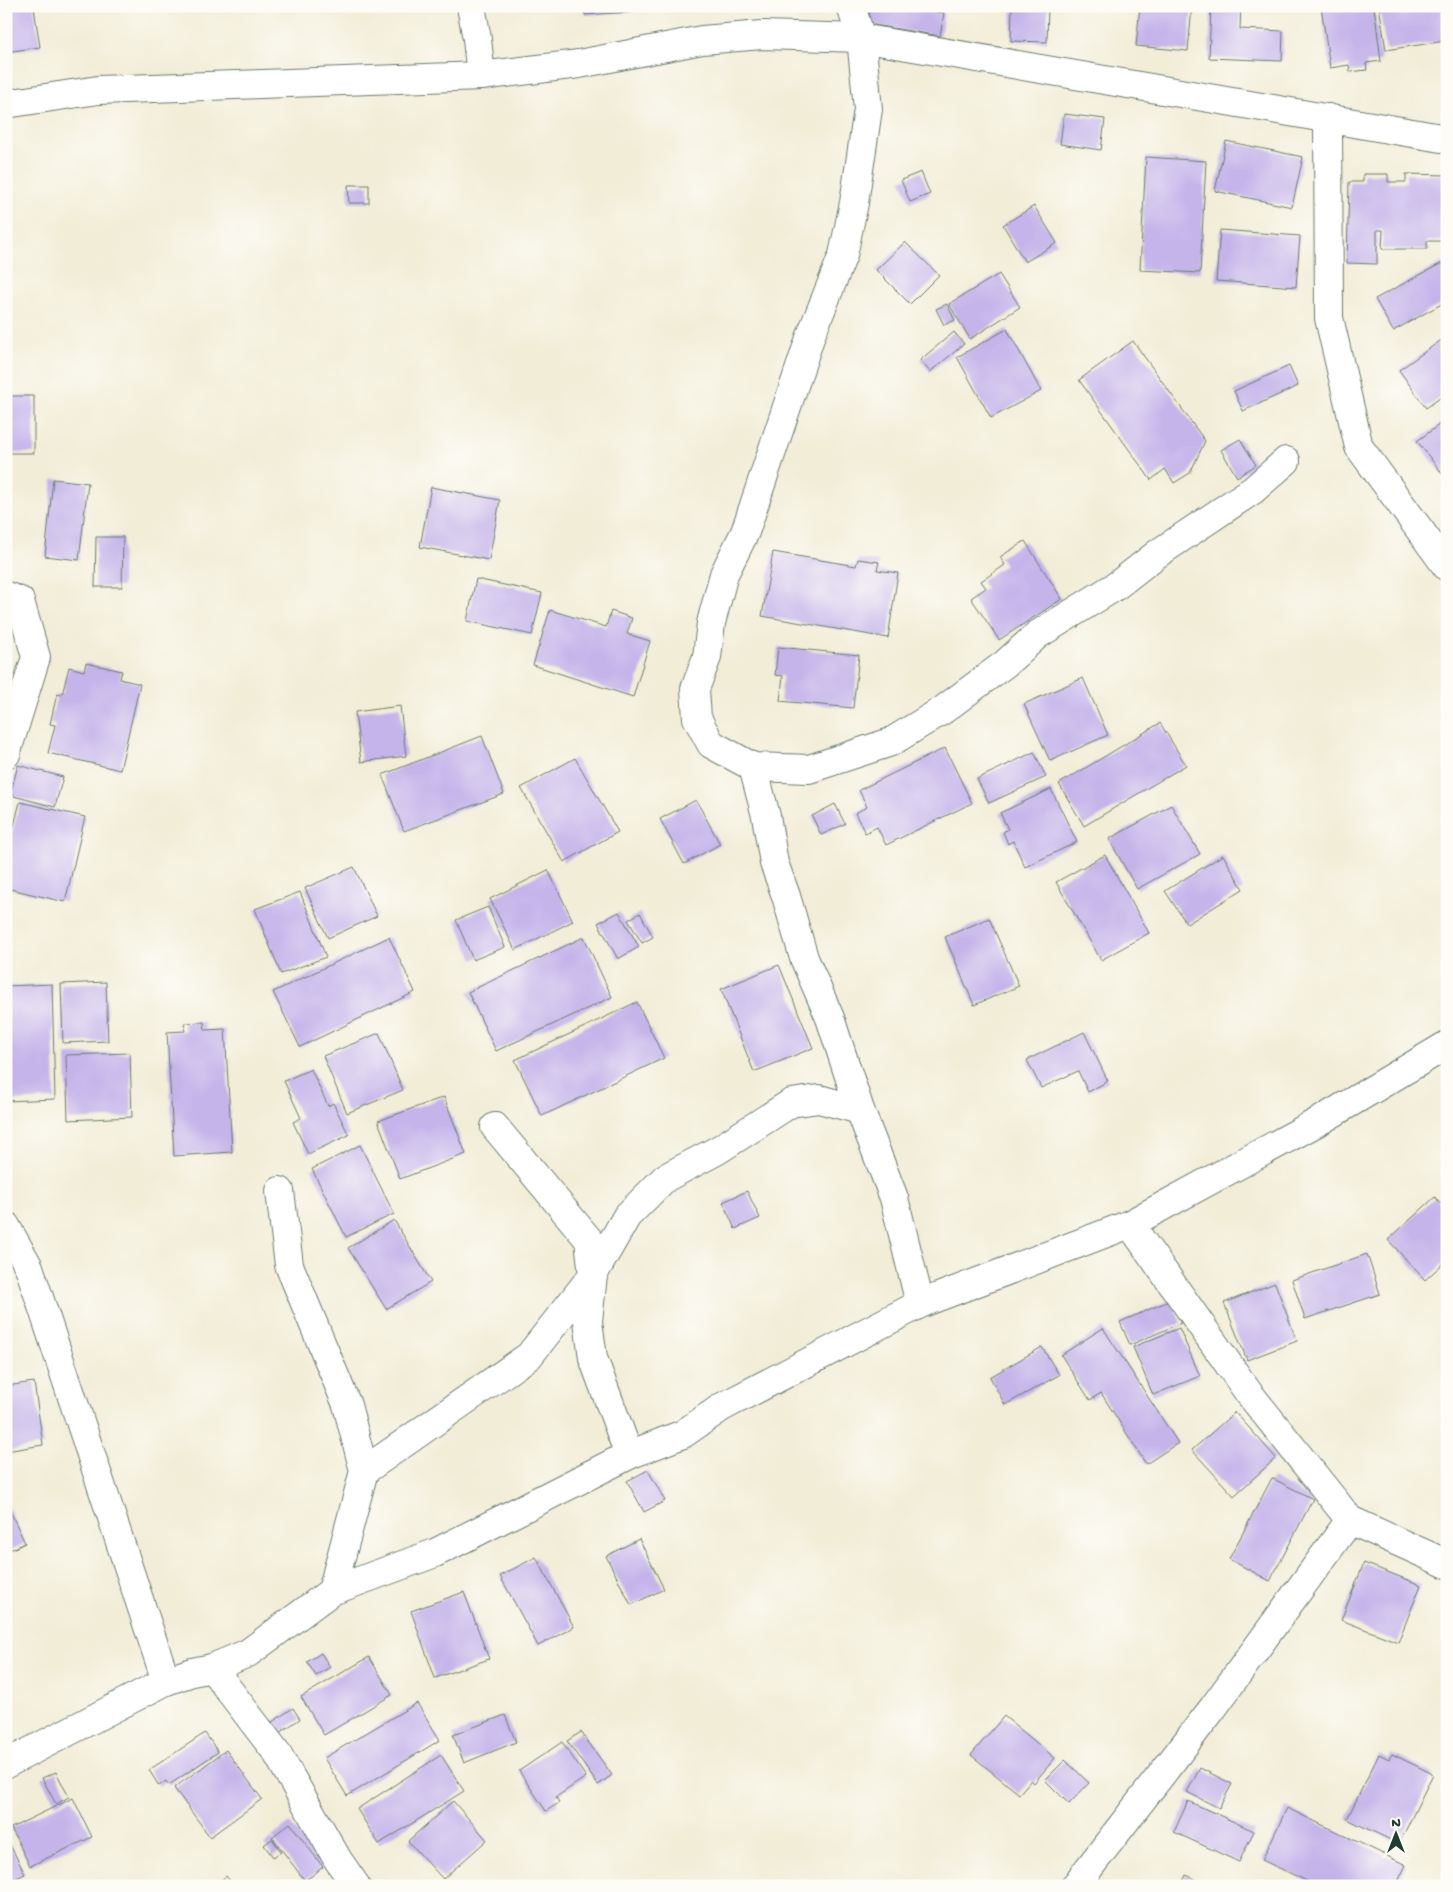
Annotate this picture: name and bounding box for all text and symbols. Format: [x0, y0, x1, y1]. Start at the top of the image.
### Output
north arrow [1370, 1810, 1420, 1860]
text: N [1391, 1815, 1401, 1832]

